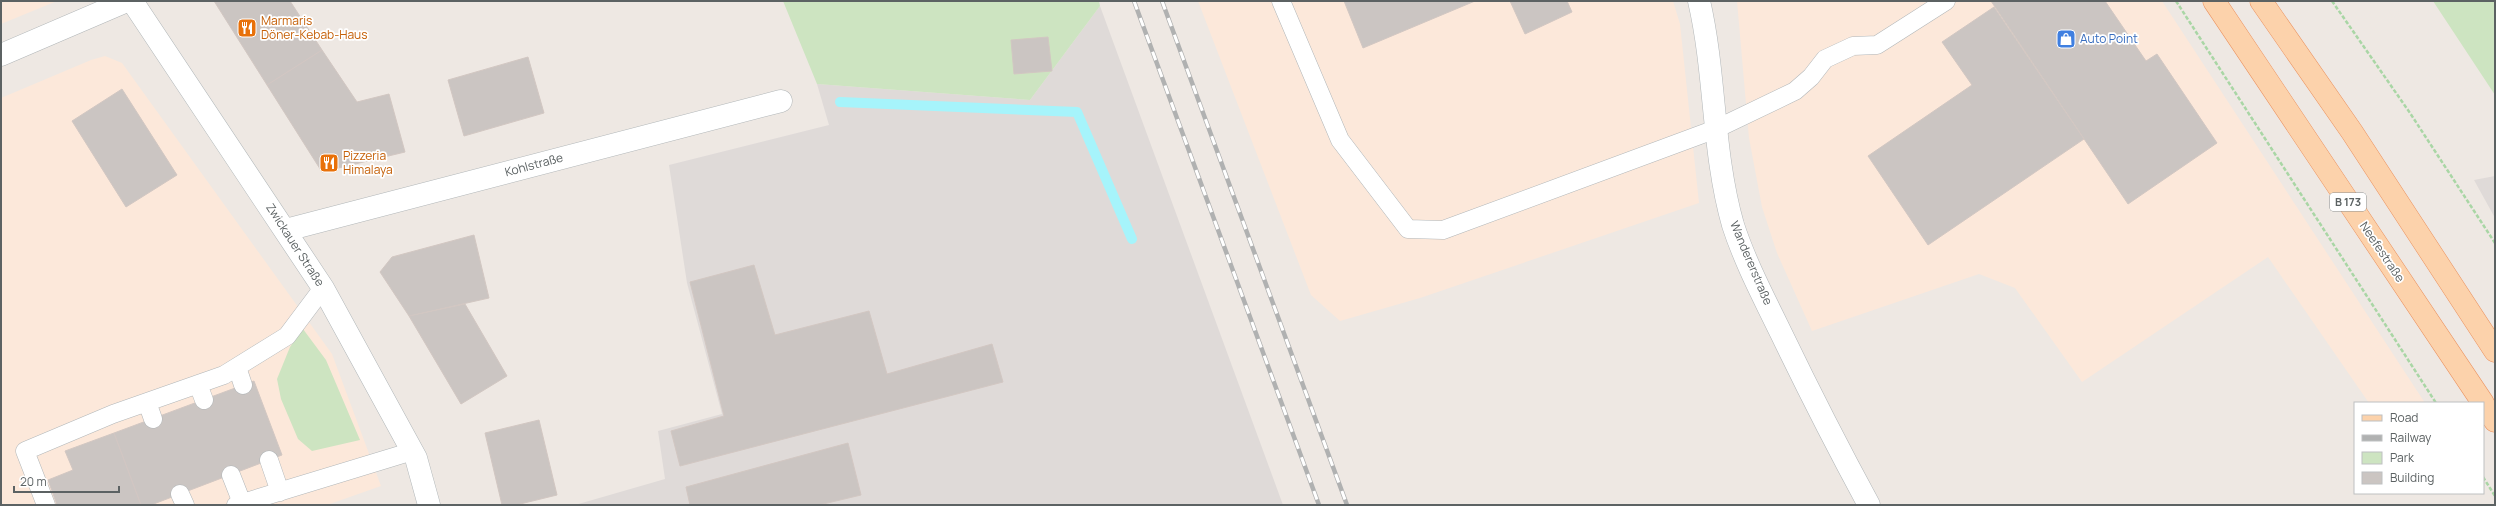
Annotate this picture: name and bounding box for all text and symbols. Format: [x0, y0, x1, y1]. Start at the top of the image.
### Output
place label: Marmaris Döner-Kebab-Haus [261, 12, 368, 43]
restaurant icon: Marmaris Döner-Kebab-Haus [236, 17, 258, 39]
shop icon: Auto Point [2055, 28, 2077, 50]
place label: Auto Point [2080, 30, 2138, 47]
place label: Pizzeria Himalaya [343, 147, 393, 178]
street label: Kohlstraße [503, 149, 565, 180]
restaurant icon: Pizzeria Himalaya [318, 152, 340, 174]
road number: B 173 [2330, 193, 2366, 211]
street label: Zwickauer Straße [262, 200, 329, 290]
street label: Wandererstraße [1726, 218, 1777, 308]
street label: Neefestraße [2356, 218, 2409, 285]
legend [2354, 402, 2484, 494]
text: Road [2390, 409, 2418, 426]
text: Railway [2390, 429, 2432, 446]
text: Park [2390, 449, 2415, 466]
scale bar [14, 468, 119, 494]
text: Building [2390, 469, 2434, 486]
text: 20 m [20, 473, 47, 490]

